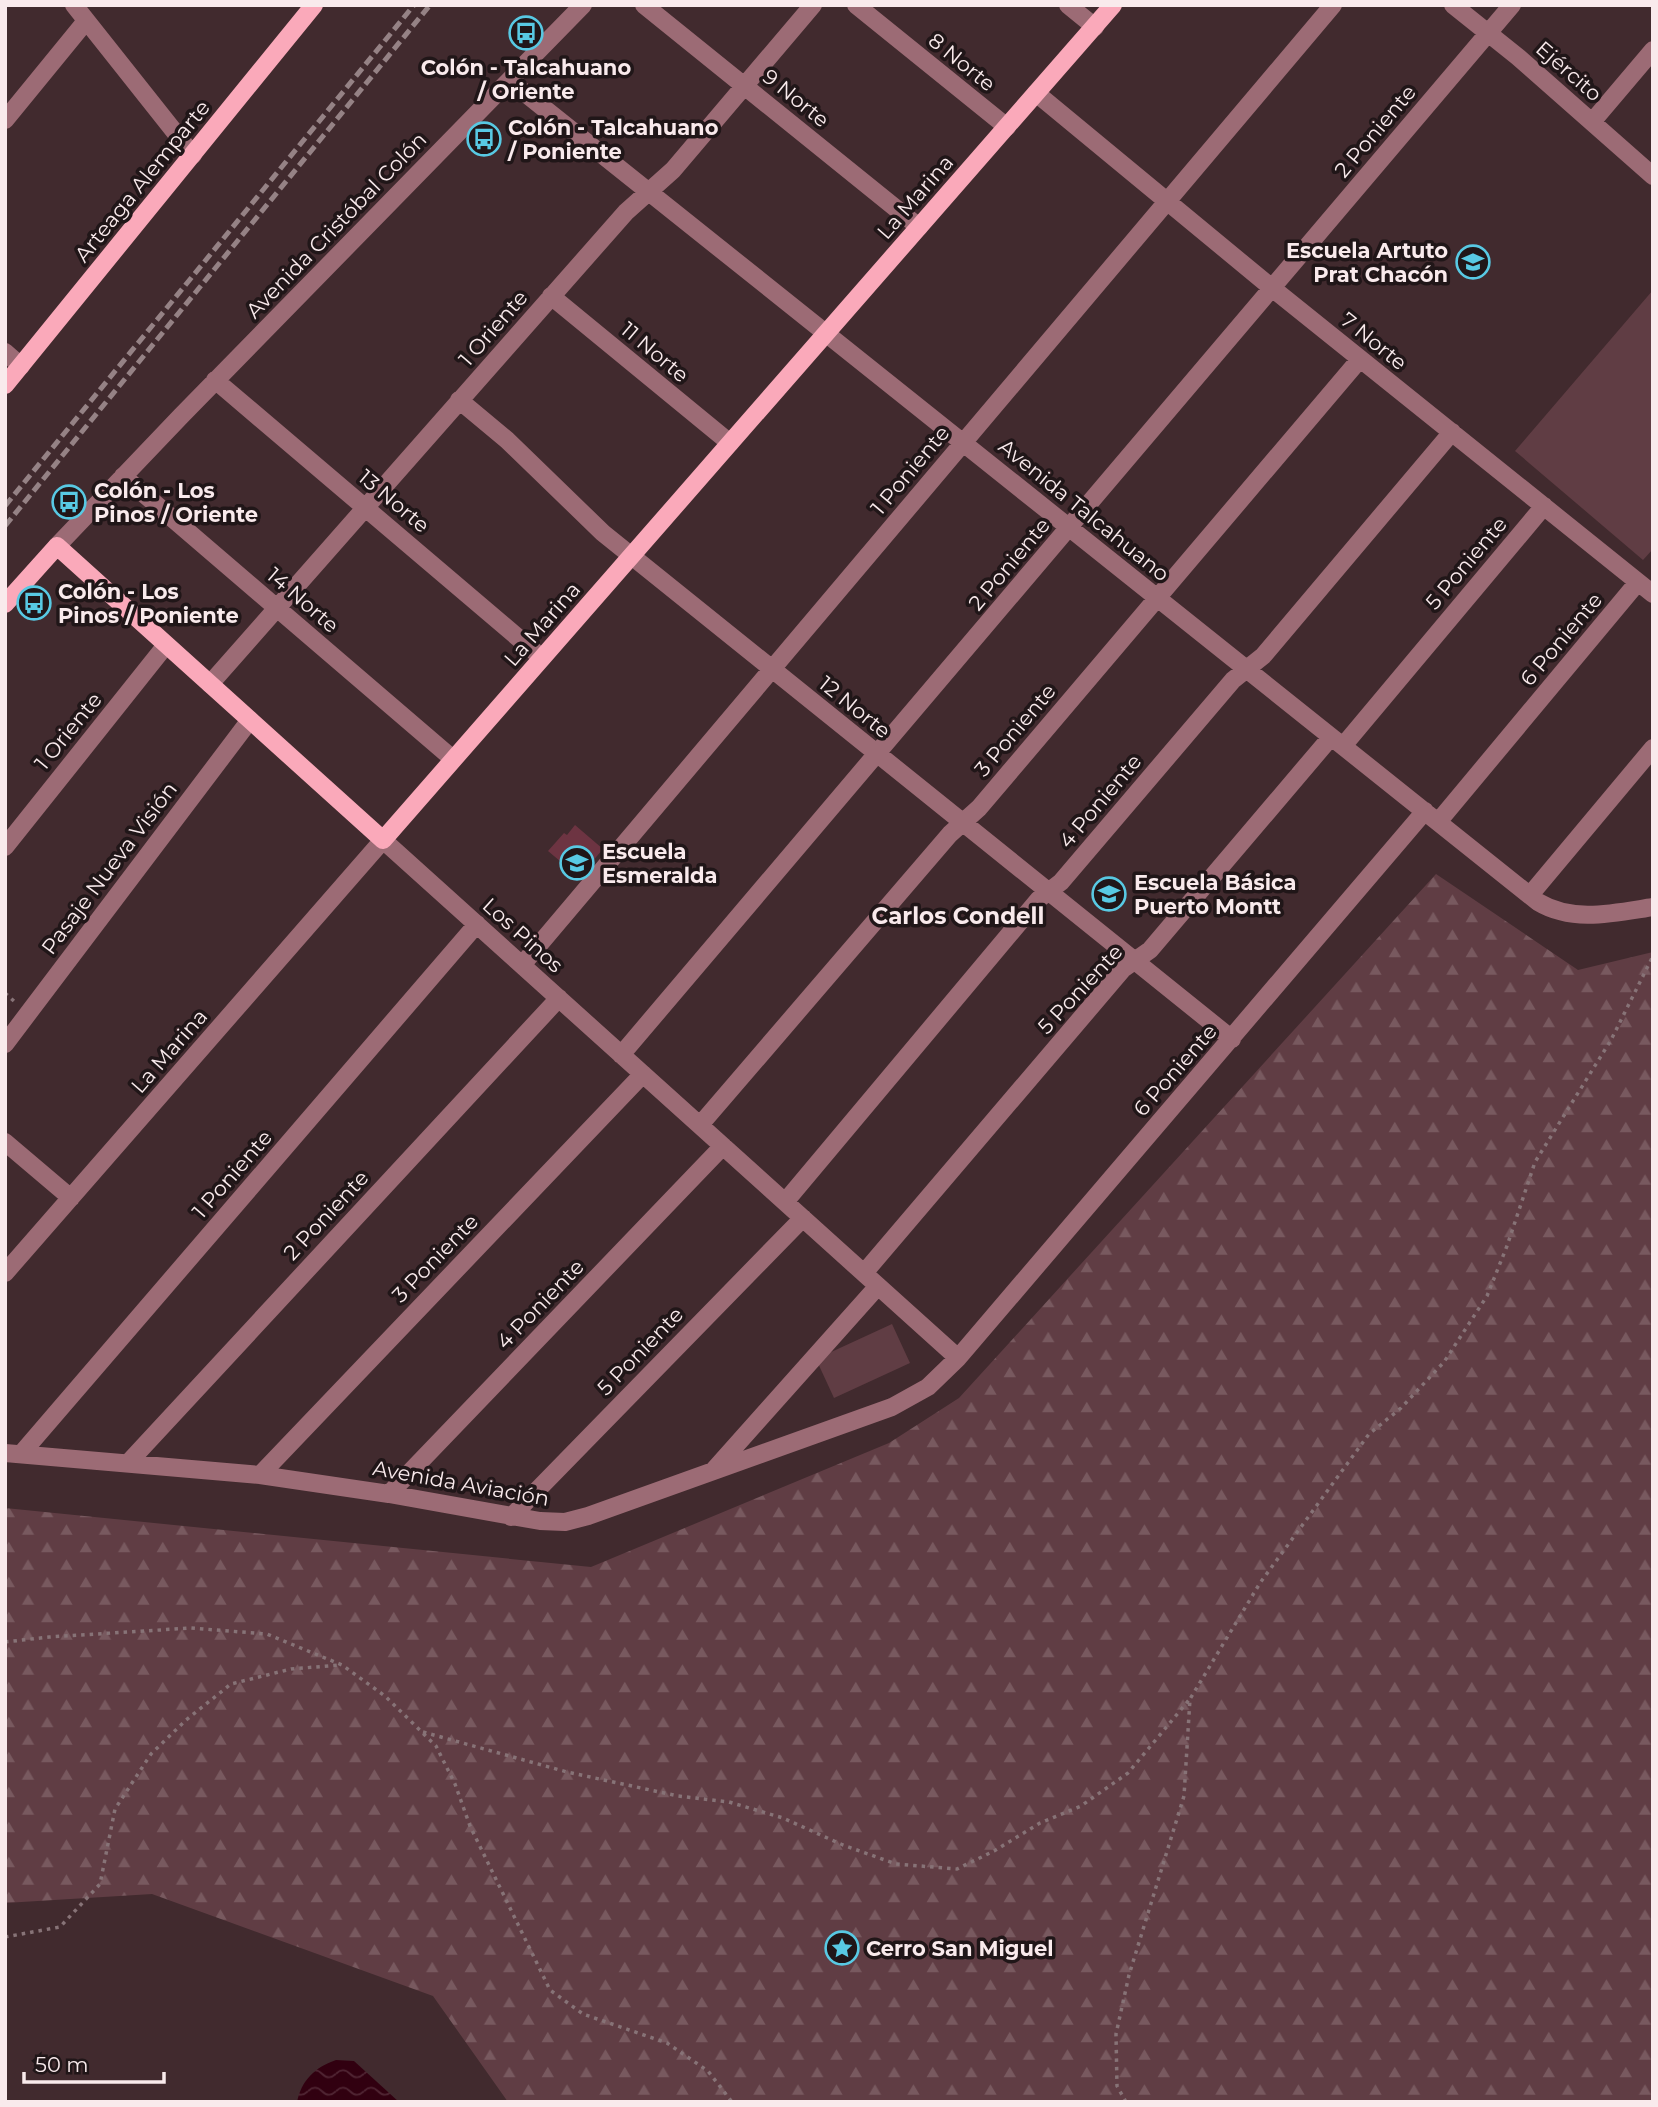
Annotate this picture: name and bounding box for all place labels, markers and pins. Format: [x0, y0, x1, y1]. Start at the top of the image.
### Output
bus stop icon: Colón - Talcahuano / Oriente [507, 14, 545, 52]
place label: Colón - Talcahuano / Oriente [421, 55, 631, 104]
place label: Colón - Talcahuano / Poniente [507, 115, 719, 164]
bus stop icon: Colón - Talcahuano / Poniente [465, 120, 503, 158]
place label: Escuela Artuto Prat Chacón [1286, 238, 1448, 287]
school or university icon: Escuela Artuto Prat Chacón [1454, 243, 1492, 281]
place label: Colón - Los Pinos / Oriente [94, 478, 258, 527]
bus stop icon: Colón - Los Pinos / Oriente [50, 483, 88, 521]
place label: Colón - Los Pinos / Poniente [58, 579, 239, 628]
bus stop icon: Colón - Los Pinos / Poniente [15, 584, 53, 622]
place label: Escuela Esmeralda [602, 839, 718, 888]
school or university icon: Escuela Esmeralda [558, 844, 596, 882]
place label: Escuela Básica Puerto Montt [1134, 870, 1296, 919]
school or university icon: Escuela Básica Puerto Montt [1090, 875, 1128, 913]
place icon: Cerro San Miguel [823, 1929, 861, 1967]
place label: Cerro San Miguel [866, 1936, 1054, 1961]

